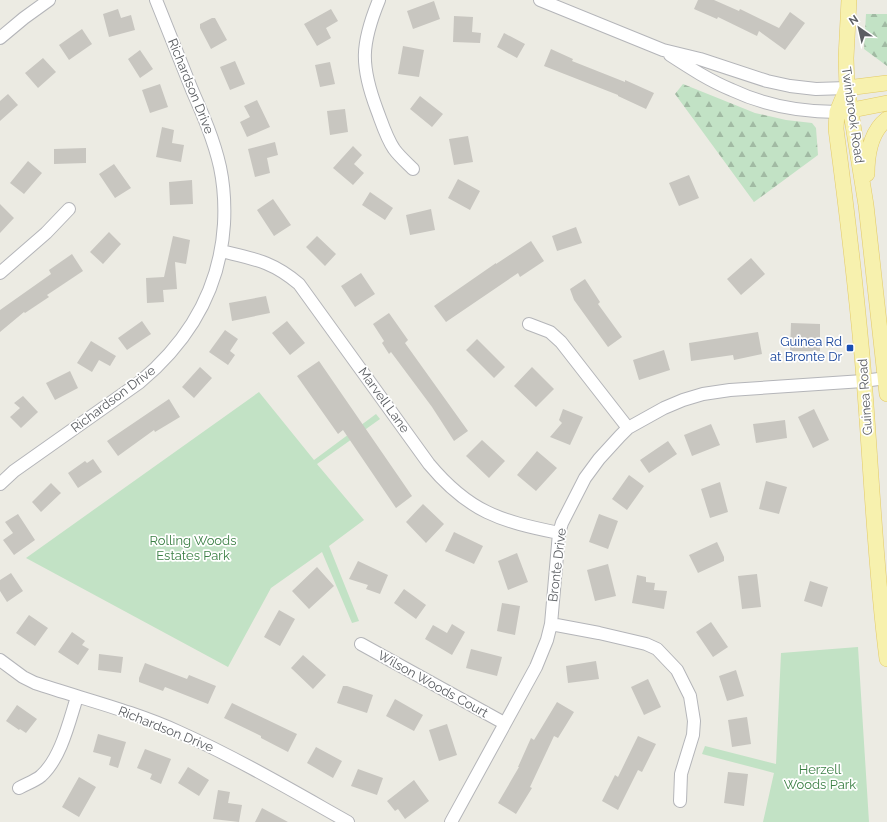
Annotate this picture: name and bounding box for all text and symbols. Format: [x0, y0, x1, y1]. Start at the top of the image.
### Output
north arrow [839, 8, 879, 48]
text: N [847, 12, 861, 28]
street label: Richardson Drive [165, 36, 217, 136]
street label: Twinbrook Road [839, 66, 867, 164]
place label: Guinea Rd at Bronte Dr [770, 334, 842, 364]
marker: Guinea Rd at Bronte Dr [845, 343, 855, 353]
street label: Guinea Road [855, 358, 875, 436]
street label: Richardson Drive [68, 362, 158, 436]
street label: Marvell Lane [355, 364, 413, 436]
street label: Bronte Drive [545, 527, 569, 603]
park label: Rolling Woods Estates Park [150, 533, 236, 563]
street label: Wilson Woods Court [375, 647, 491, 721]
street label: Richardson Drive [116, 703, 216, 755]
park label: Herzell Woods Park [784, 762, 856, 792]

